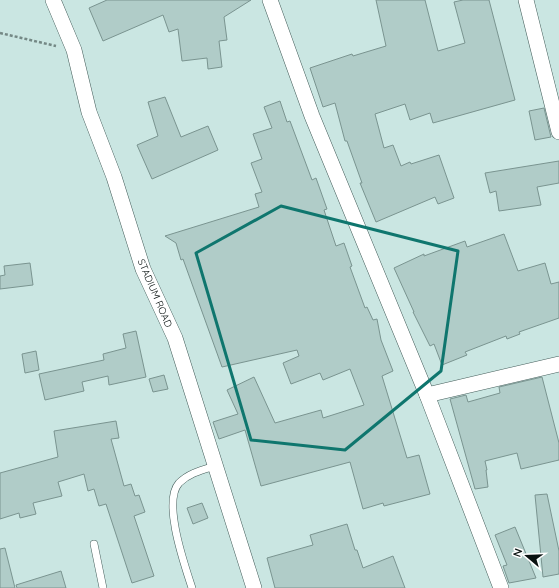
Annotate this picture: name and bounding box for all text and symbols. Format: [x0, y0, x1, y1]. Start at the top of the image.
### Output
street label: STADIUM ROAD [135, 257, 175, 329]
north arrow [507, 536, 547, 576]
text: N [510, 547, 525, 559]

